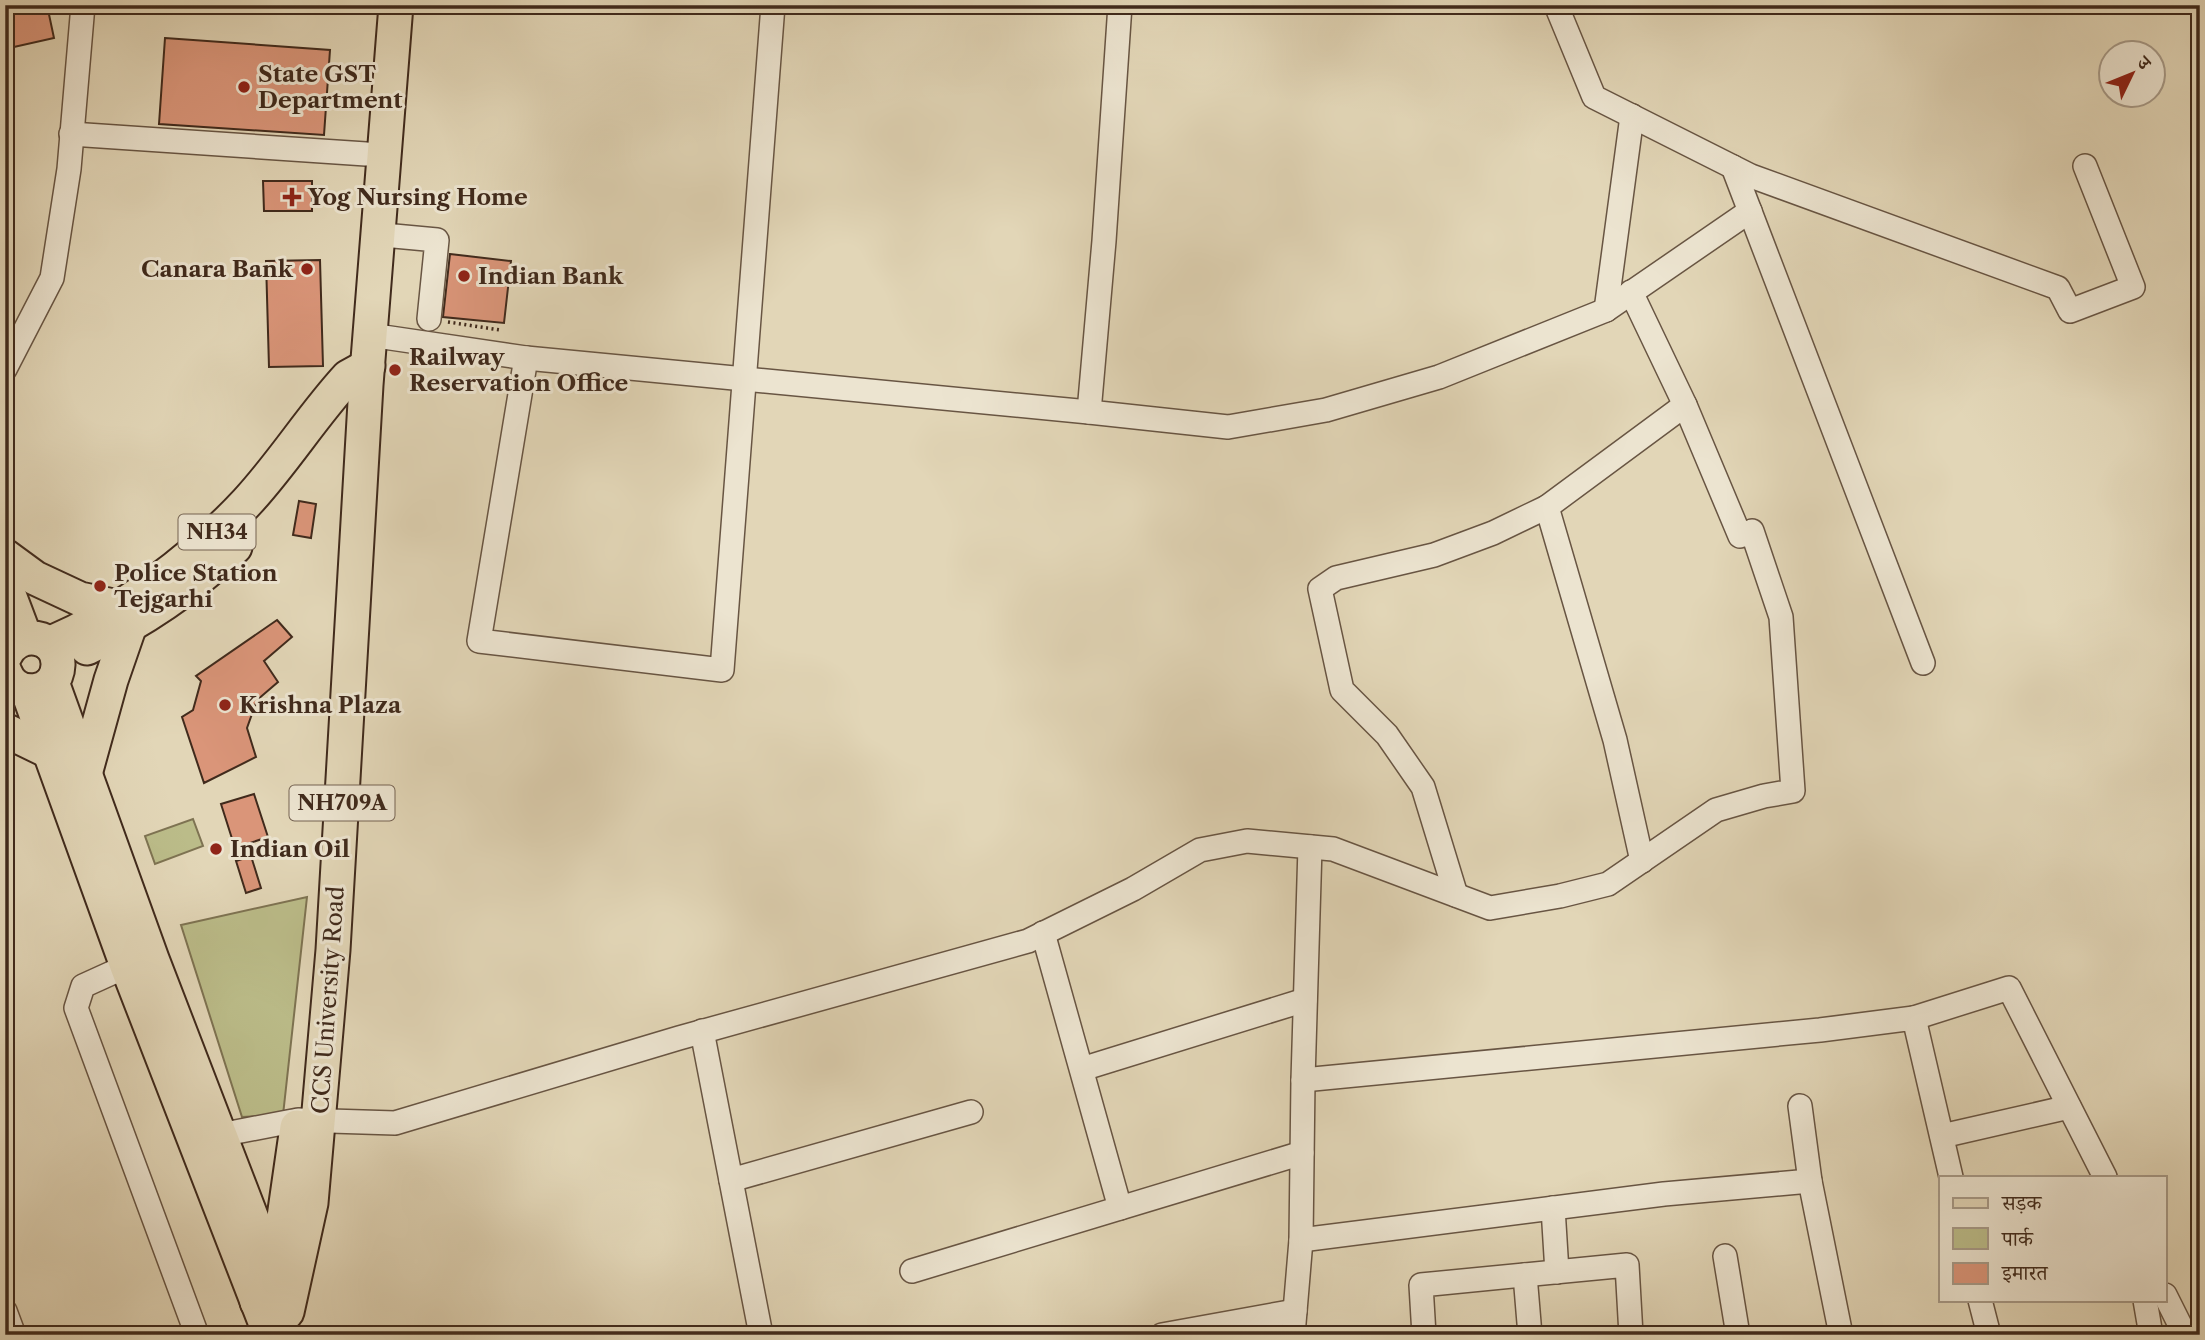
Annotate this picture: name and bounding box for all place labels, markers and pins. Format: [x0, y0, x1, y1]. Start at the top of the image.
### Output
place label: State GST Department [258, 60, 403, 114]
marker: State GST Department [236, 79, 252, 95]
place label: Yog Nursing Home [307, 183, 528, 211]
marker: Yog Nursing Home [282, 187, 302, 207]
place label: Canara Bank [141, 255, 294, 283]
marker: Canara Bank [299, 261, 315, 277]
place label: Indian Bank [478, 262, 624, 290]
marker: Indian Bank [456, 268, 472, 284]
place label: Railway Reservation Office [409, 343, 629, 397]
marker: Railway Reservation Office [387, 362, 403, 378]
place label: Police Station Tejgarhi [114, 559, 278, 613]
marker: Police Station Tejgarhi [92, 578, 108, 594]
place label: Krishna Plaza [239, 691, 402, 719]
marker: Krishna Plaza [217, 697, 233, 713]
place label: Indian Oil [230, 835, 350, 863]
marker: Indian Oil [208, 841, 224, 857]

